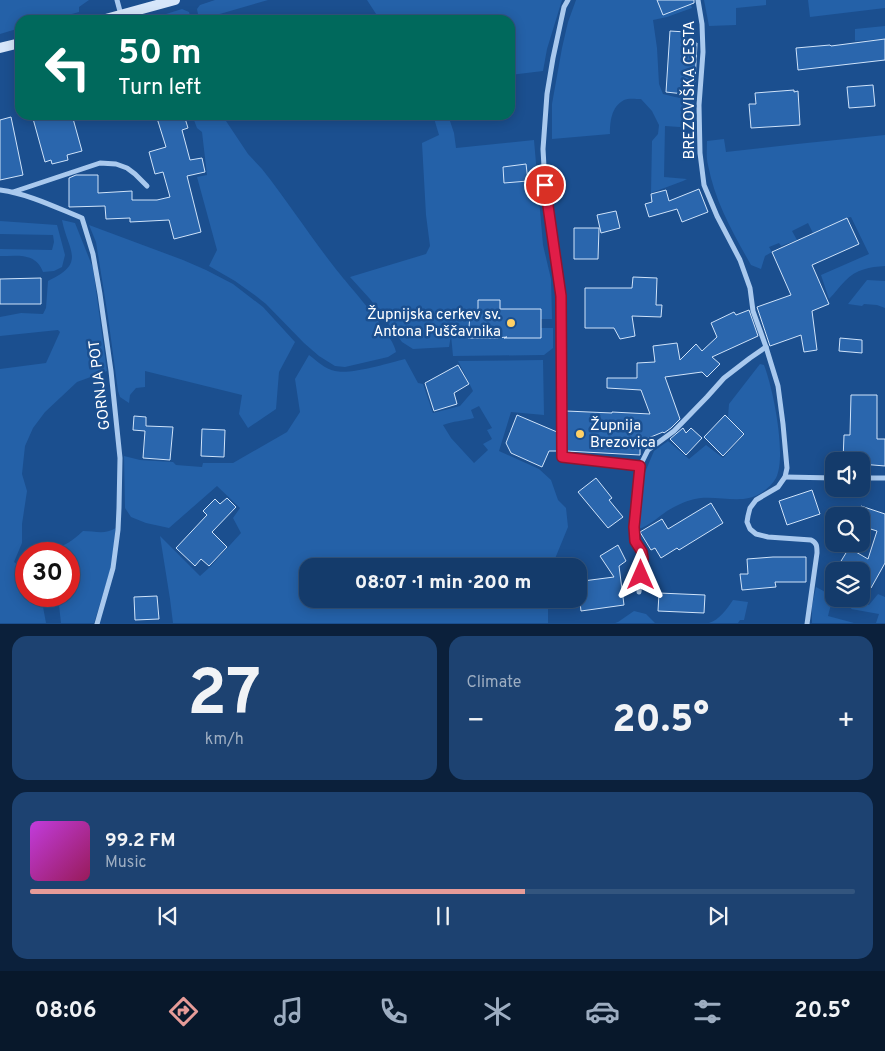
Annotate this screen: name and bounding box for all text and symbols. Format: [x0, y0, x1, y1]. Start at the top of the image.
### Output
street label: BREZOVIŠKA CESTA [679, 21, 700, 159]
text: 50 m [118, 32, 202, 76]
icon: left [35, 35, 100, 100]
text: Turn left [118, 75, 201, 102]
pin [524, 164, 566, 206]
icon: arrive [531, 171, 559, 199]
place label: Župnijska cerkev sv. Antona Puščavnika [367, 305, 501, 342]
marker: Župnijska cerkev sv. Antona Puščavnika [505, 317, 517, 329]
street label: GORNJA POT [86, 339, 115, 431]
place label: Župnija Brezovica [590, 416, 656, 453]
marker: Župnija Brezovica [574, 428, 586, 440]
map controls [825, 452, 870, 607]
button: sound [825, 452, 870, 497]
button: search [825, 507, 870, 552]
speed limit sign: 30 [15, 542, 80, 607]
position arrow [614, 548, 666, 600]
button: layers [825, 562, 870, 607]
text: 08:07 · 1 min · 200 m [355, 571, 531, 595]
text: 27 [187, 656, 261, 738]
text: Climate [467, 673, 521, 693]
text: 20.5° [612, 697, 709, 746]
text: − [467, 704, 485, 740]
text: + [837, 704, 855, 740]
text: km/h [205, 730, 244, 750]
text: 99.2 FM [105, 829, 176, 853]
text: Music [105, 853, 146, 873]
icon: previous [154, 902, 182, 930]
icon: pause [429, 902, 457, 930]
icon: next [704, 902, 732, 930]
icon: directions [166, 994, 201, 1029]
icon: music [271, 994, 306, 1029]
icon: phone [376, 994, 411, 1029]
icon: climate [480, 994, 515, 1029]
icon: car [585, 994, 620, 1029]
icon: filters [690, 994, 725, 1029]
text: 08:06 [35, 998, 96, 1025]
text: 20.5° [794, 998, 850, 1025]

